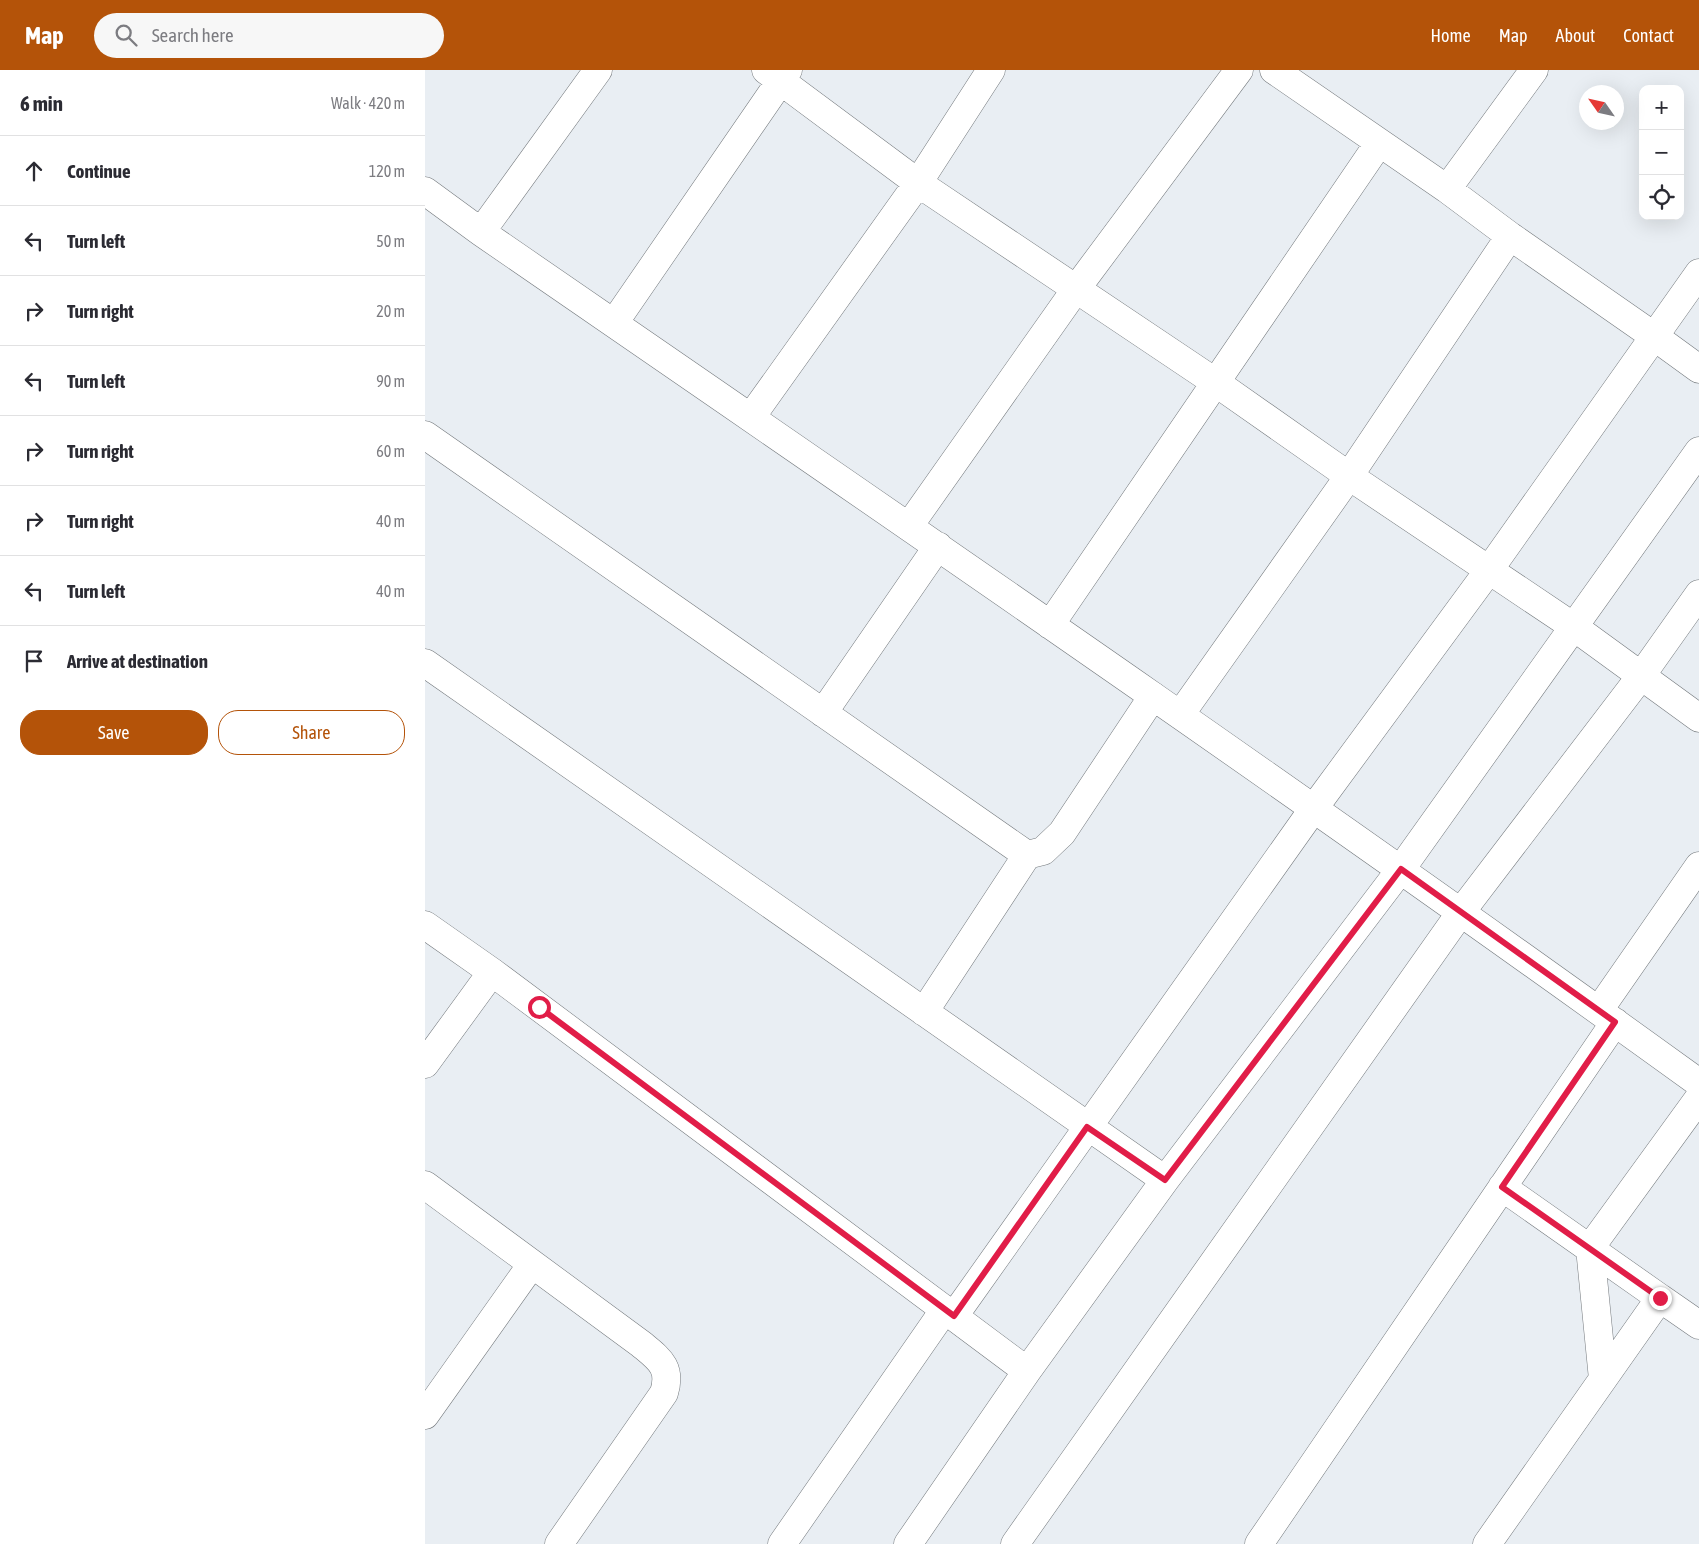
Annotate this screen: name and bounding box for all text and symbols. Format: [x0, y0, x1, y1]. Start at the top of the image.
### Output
search box [94, 13, 444, 58]
icon: search [112, 21, 140, 49]
text: Map [25, 22, 64, 49]
text: Search here [152, 24, 234, 46]
text: Home [1431, 25, 1471, 46]
text: Map [1499, 25, 1528, 46]
text: About [1556, 25, 1595, 46]
text: Contact [1623, 25, 1674, 46]
north arrow [1579, 85, 1624, 130]
map controls [1639, 85, 1684, 220]
button: + [1639, 85, 1684, 130]
text: 6 min [20, 91, 63, 115]
text: Walk · 420 m [331, 94, 405, 112]
button: − [1639, 130, 1684, 175]
icon: ahead [20, 157, 48, 185]
text: Continue [67, 160, 131, 182]
text: 120 m [369, 162, 405, 180]
button: locate [1639, 175, 1684, 220]
icon: left [20, 227, 48, 255]
text: Turn left [67, 230, 125, 252]
text: 50 m [376, 232, 405, 250]
icon: right [20, 297, 48, 325]
text: Turn right [67, 300, 134, 322]
text: 20 m [376, 302, 405, 320]
icon: left [20, 367, 48, 395]
text: Turn left [67, 370, 125, 392]
text: 90 m [376, 372, 405, 390]
icon: right [20, 437, 48, 465]
text: Turn right [67, 440, 134, 462]
text: 60 m [376, 442, 405, 460]
icon: right [20, 507, 48, 535]
text: Turn right [67, 510, 134, 532]
text: 40 m [376, 512, 405, 530]
icon: left [20, 577, 48, 605]
text: Turn left [67, 580, 125, 602]
text: 40 m [376, 582, 405, 600]
icon: arrive [20, 647, 48, 675]
text: Arrive at destination [67, 650, 208, 672]
button: Save [20, 710, 208, 755]
button: Share [218, 710, 405, 755]
route start [528, 996, 551, 1019]
route end [1649, 1287, 1672, 1310]

